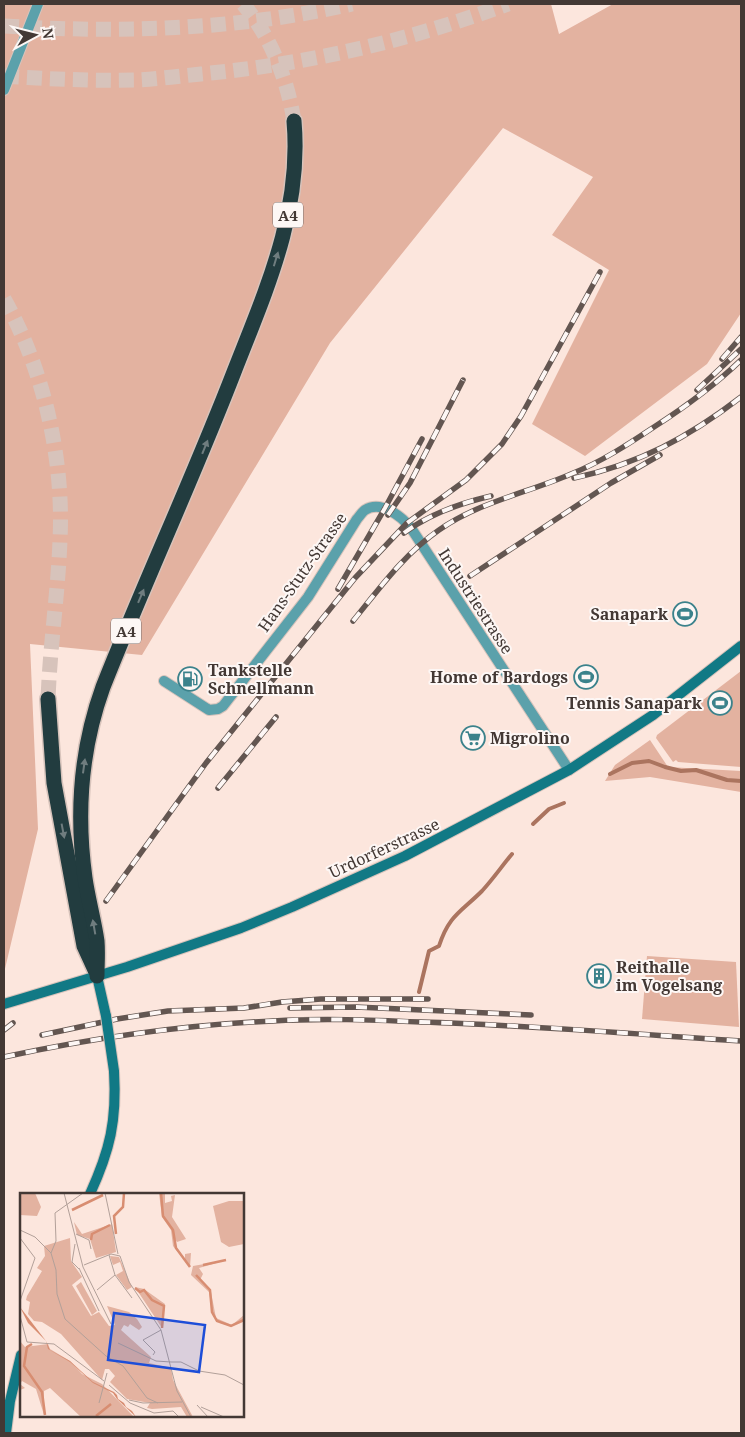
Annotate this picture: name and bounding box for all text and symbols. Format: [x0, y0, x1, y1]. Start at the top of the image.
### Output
north arrow [10, 10, 60, 60]
text: N [38, 27, 59, 40]
road number: A4 [273, 202, 303, 228]
one-way arrow [273, 251, 281, 266]
one-way arrow [202, 439, 209, 454]
street label: Hans-Stutz-Strasse [253, 508, 351, 636]
street label: Industriestrasse [433, 544, 519, 658]
one-way arrow [137, 588, 145, 603]
sports icon: Sanapark [672, 601, 698, 627]
place label: Sanapark [590, 603, 669, 625]
road number: A4 [111, 618, 141, 644]
place label: Tankstelle Schnellmann [208, 659, 315, 699]
sports icon: Home of Bardogs [573, 664, 599, 690]
fuel station icon: Tankstelle Schnellmann [177, 666, 203, 692]
place label: Home of Bardogs [430, 666, 568, 688]
sports icon: Tennis Sanapark [707, 690, 733, 716]
place label: Tennis Sanapark [567, 692, 703, 714]
supermarket icon: Migrolino [460, 725, 486, 751]
place label: Migrolino [490, 727, 570, 749]
one-way arrow [80, 757, 88, 773]
street label: Urdorferstrasse [325, 813, 443, 883]
one-way arrow [59, 823, 67, 838]
one-way arrow [89, 919, 97, 935]
place label: Reithalle im Vogelsang [616, 956, 722, 996]
building icon: Reithalle im Vogelsang [586, 963, 612, 989]
inset map [20, 1193, 244, 1417]

